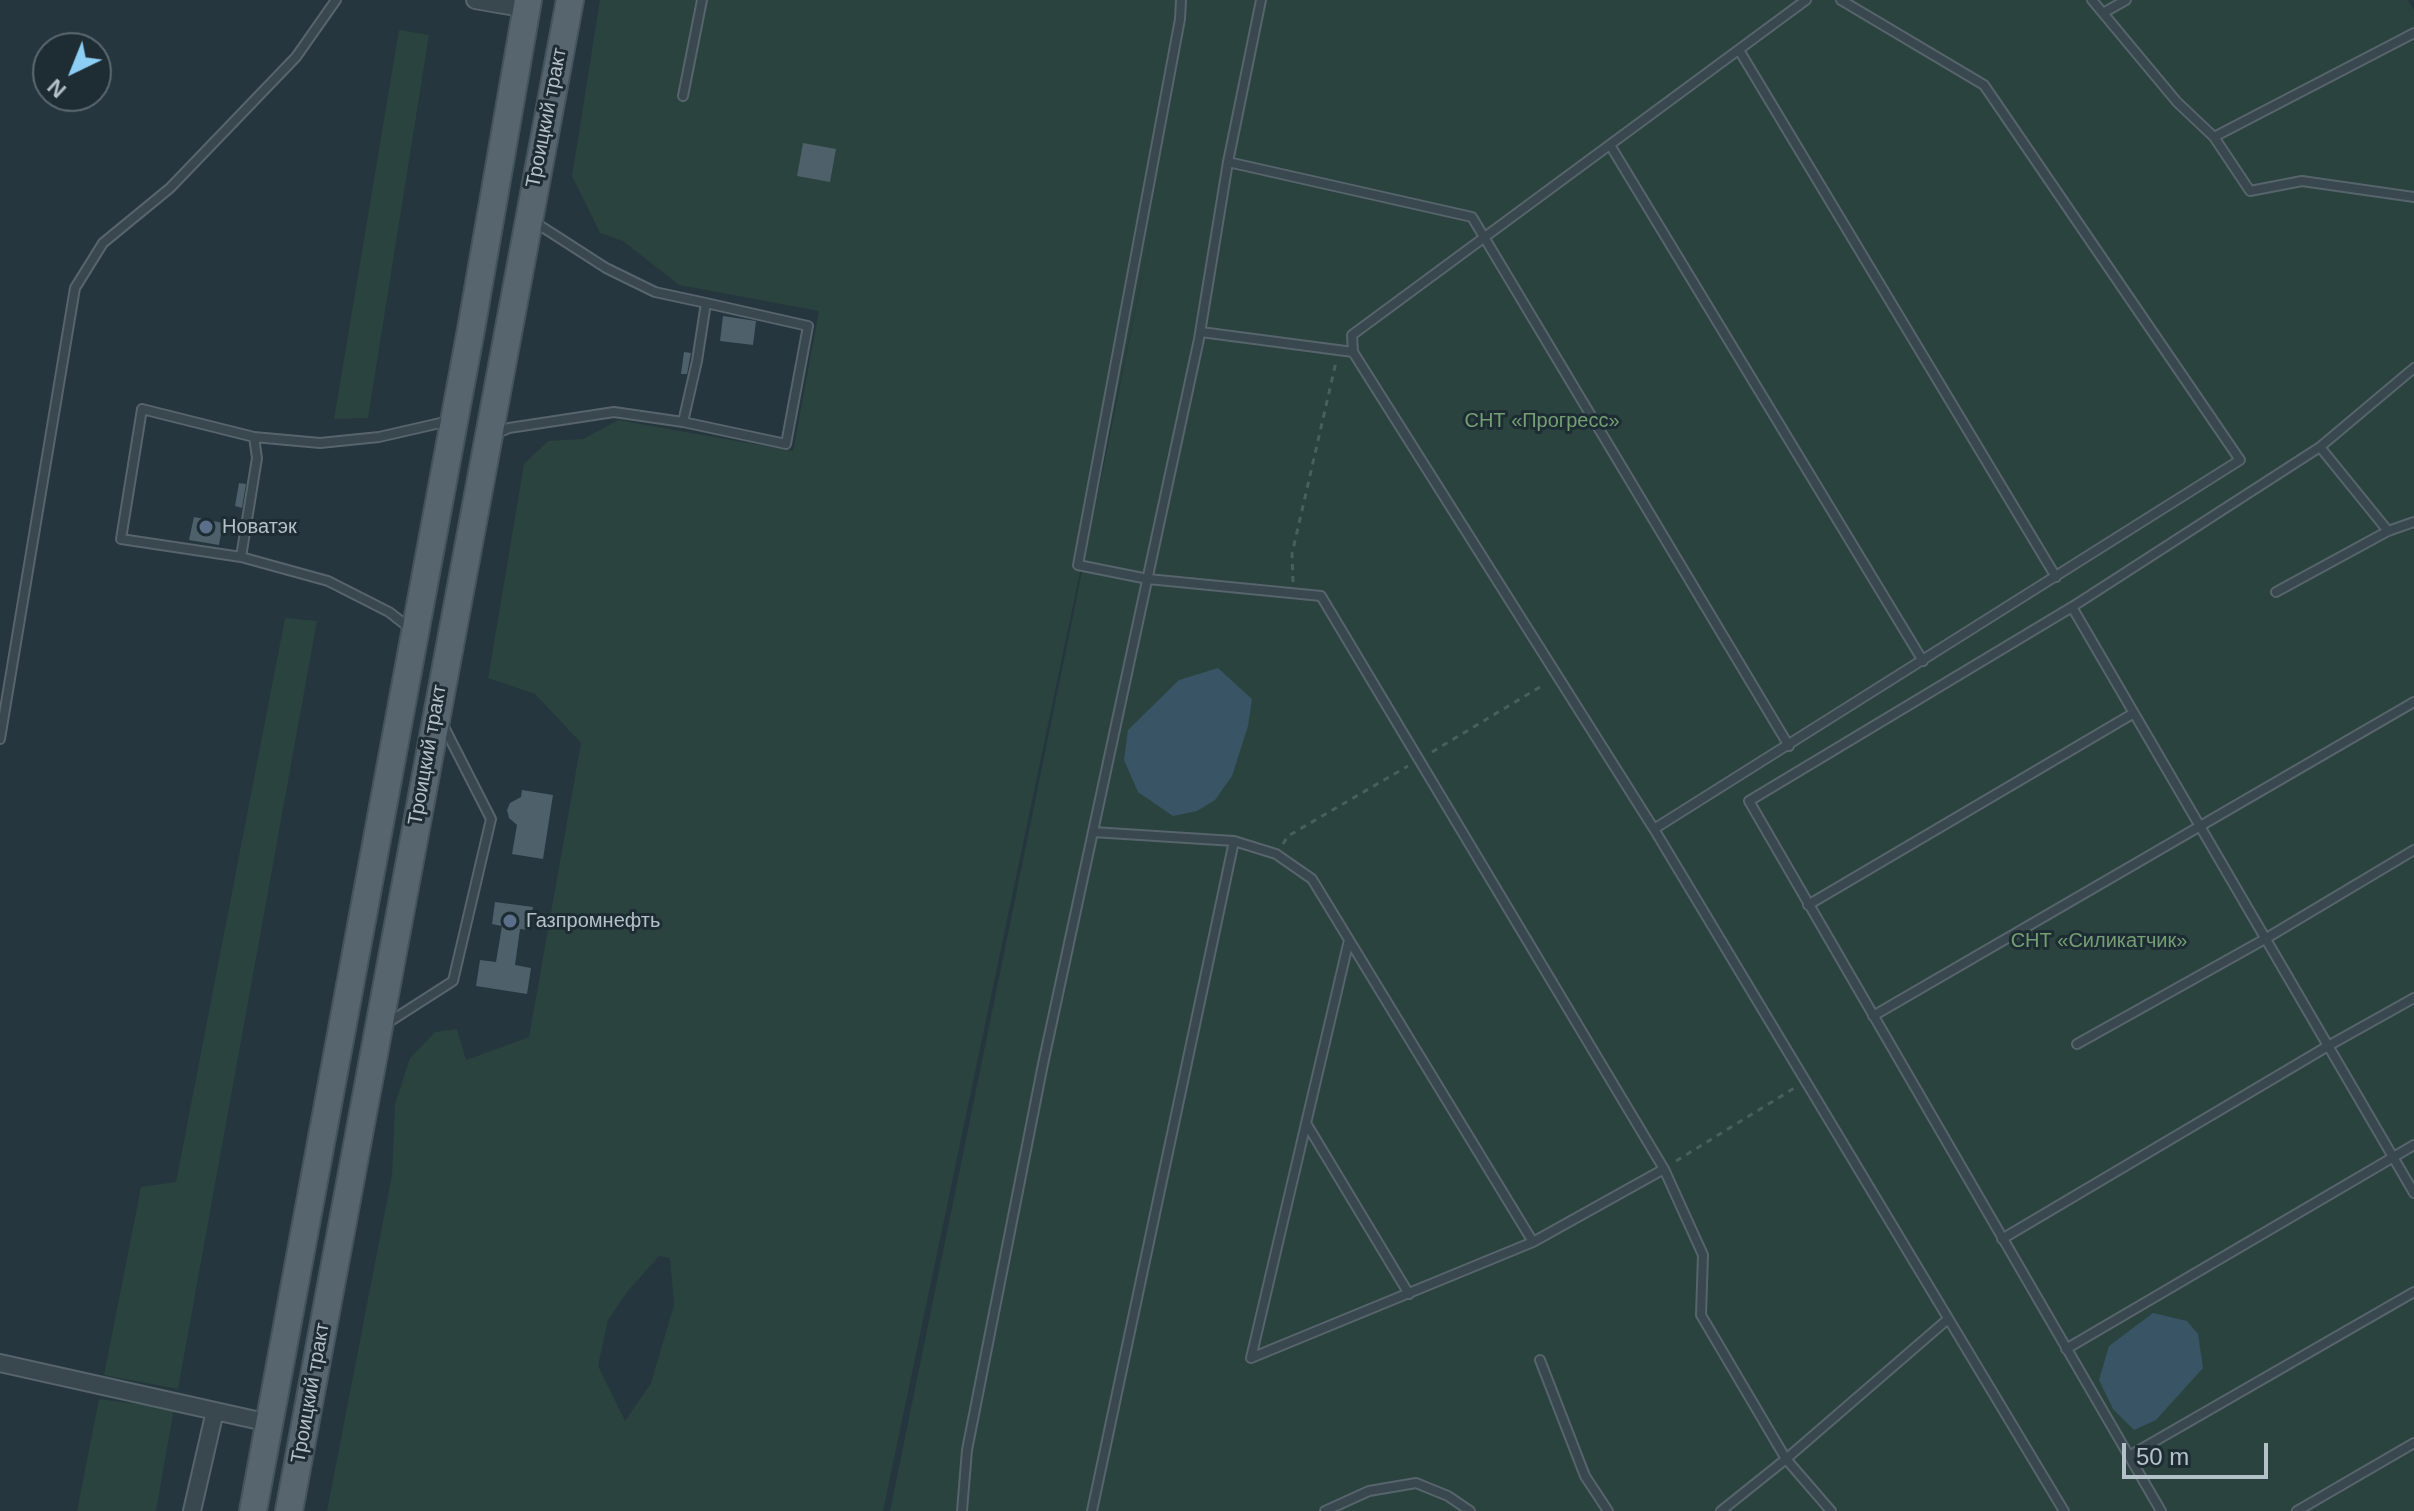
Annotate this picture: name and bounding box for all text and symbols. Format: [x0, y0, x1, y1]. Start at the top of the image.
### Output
north arrow [32, 32, 112, 112]
street label: Троицкий тракт [522, 46, 572, 190]
text: N [42, 74, 71, 103]
park label: СНТ «Прогресс» [1464, 409, 1620, 433]
place label: Новатэк [222, 515, 297, 539]
marker: Новатэк [197, 518, 215, 536]
street label: Троицкий тракт [404, 683, 452, 827]
place label: Газпромнефть [526, 909, 660, 933]
marker: Газпромнефть [501, 912, 519, 930]
park label: СНТ «Силикатчик» [2011, 929, 2187, 953]
street label: Троицкий тракт [287, 1321, 335, 1465]
scale bar [2126, 1427, 2272, 1477]
text: 50 m [2136, 1443, 2189, 1470]

